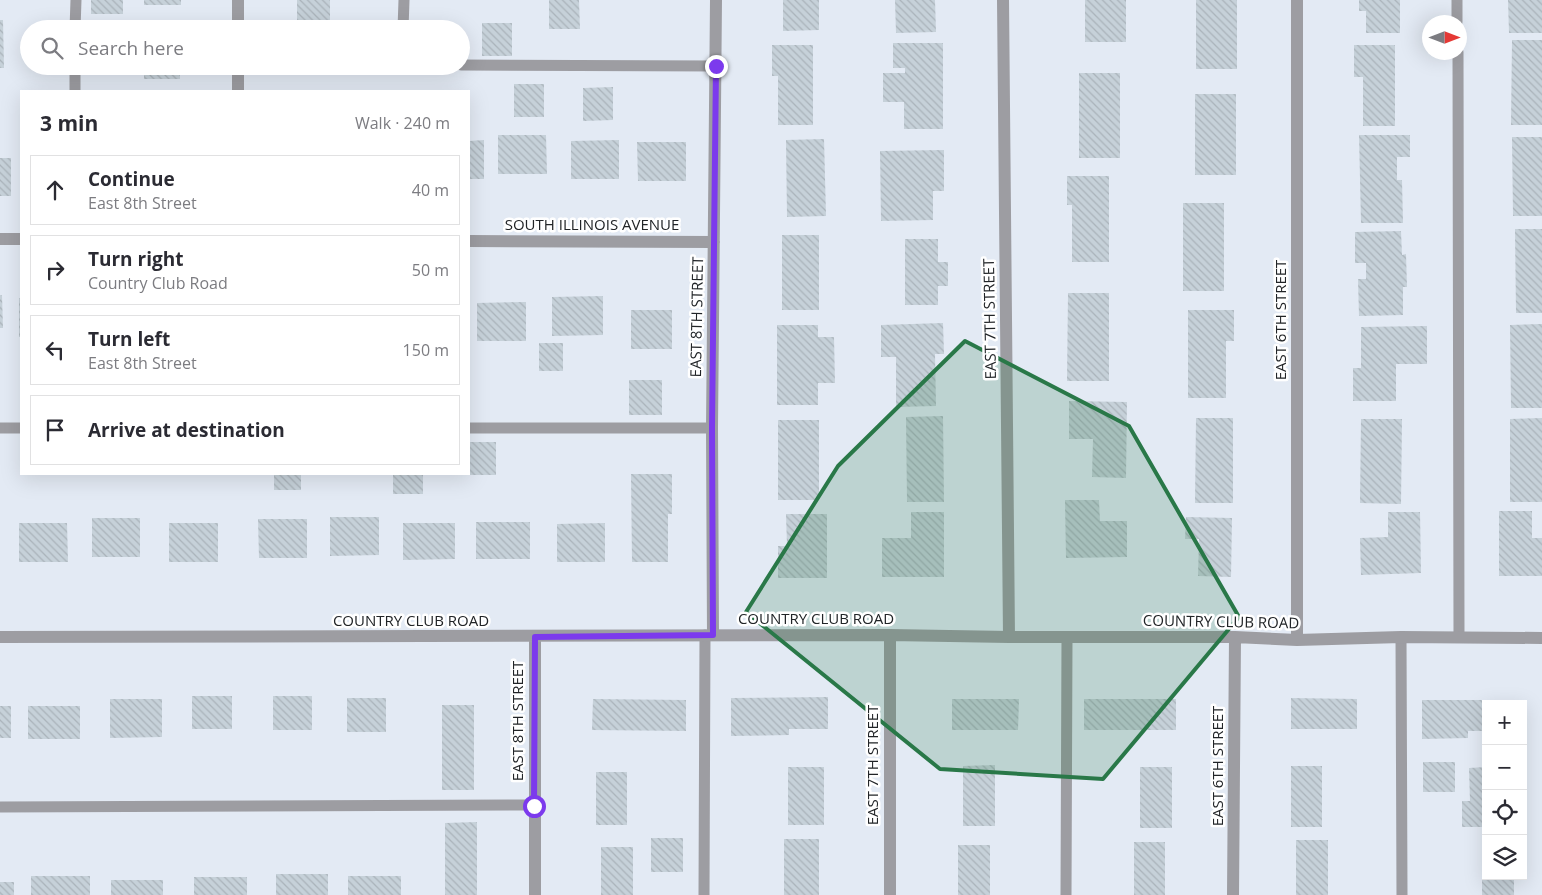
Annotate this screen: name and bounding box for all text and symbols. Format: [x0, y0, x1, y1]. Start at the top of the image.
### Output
north arrow [1422, 15, 1467, 60]
search box [20, 20, 470, 75]
icon: search [38, 34, 66, 62]
text: Search here [78, 35, 184, 61]
route end [705, 55, 728, 78]
text: 3 min [40, 109, 98, 137]
text: Walk · 240 m [355, 112, 450, 134]
text: Continue [88, 166, 175, 192]
icon: ahead [41, 176, 69, 204]
text: 40 m [412, 179, 449, 201]
text: East 8th Street [88, 192, 197, 214]
street label: SOUTH ILLINOIS AVENUE [505, 214, 679, 234]
text: Turn right [88, 246, 183, 272]
icon: right [41, 256, 69, 284]
street label: EAST 8TH STREET [685, 256, 707, 377]
street label: EAST 7TH STREET [978, 258, 1000, 380]
text: 50 m [412, 259, 449, 281]
street label: EAST 6TH STREET [1270, 259, 1290, 380]
text: Country Club Road [88, 272, 228, 294]
text: Turn left [88, 326, 170, 352]
icon: left [41, 336, 69, 364]
text: 150 m [403, 339, 449, 361]
text: East 8th Street [88, 352, 197, 374]
icon: arrive [41, 416, 69, 444]
text: Arrive at destination [88, 417, 285, 443]
street label: COUNTRY CLUB ROAD [738, 608, 894, 628]
street label: COUNTRY CLUB ROAD [333, 610, 489, 630]
street label: COUNTRY CLUB ROAD [1143, 610, 1299, 632]
street label: EAST 8TH STREET [507, 660, 527, 781]
map controls [1482, 700, 1527, 880]
button: + [1482, 700, 1527, 745]
street label: EAST 7TH STREET [862, 704, 882, 825]
street label: EAST 6TH STREET [1207, 705, 1227, 826]
button: − [1482, 745, 1527, 790]
button: locate [1482, 790, 1527, 835]
route start [523, 795, 546, 818]
button: layers [1482, 835, 1527, 880]

